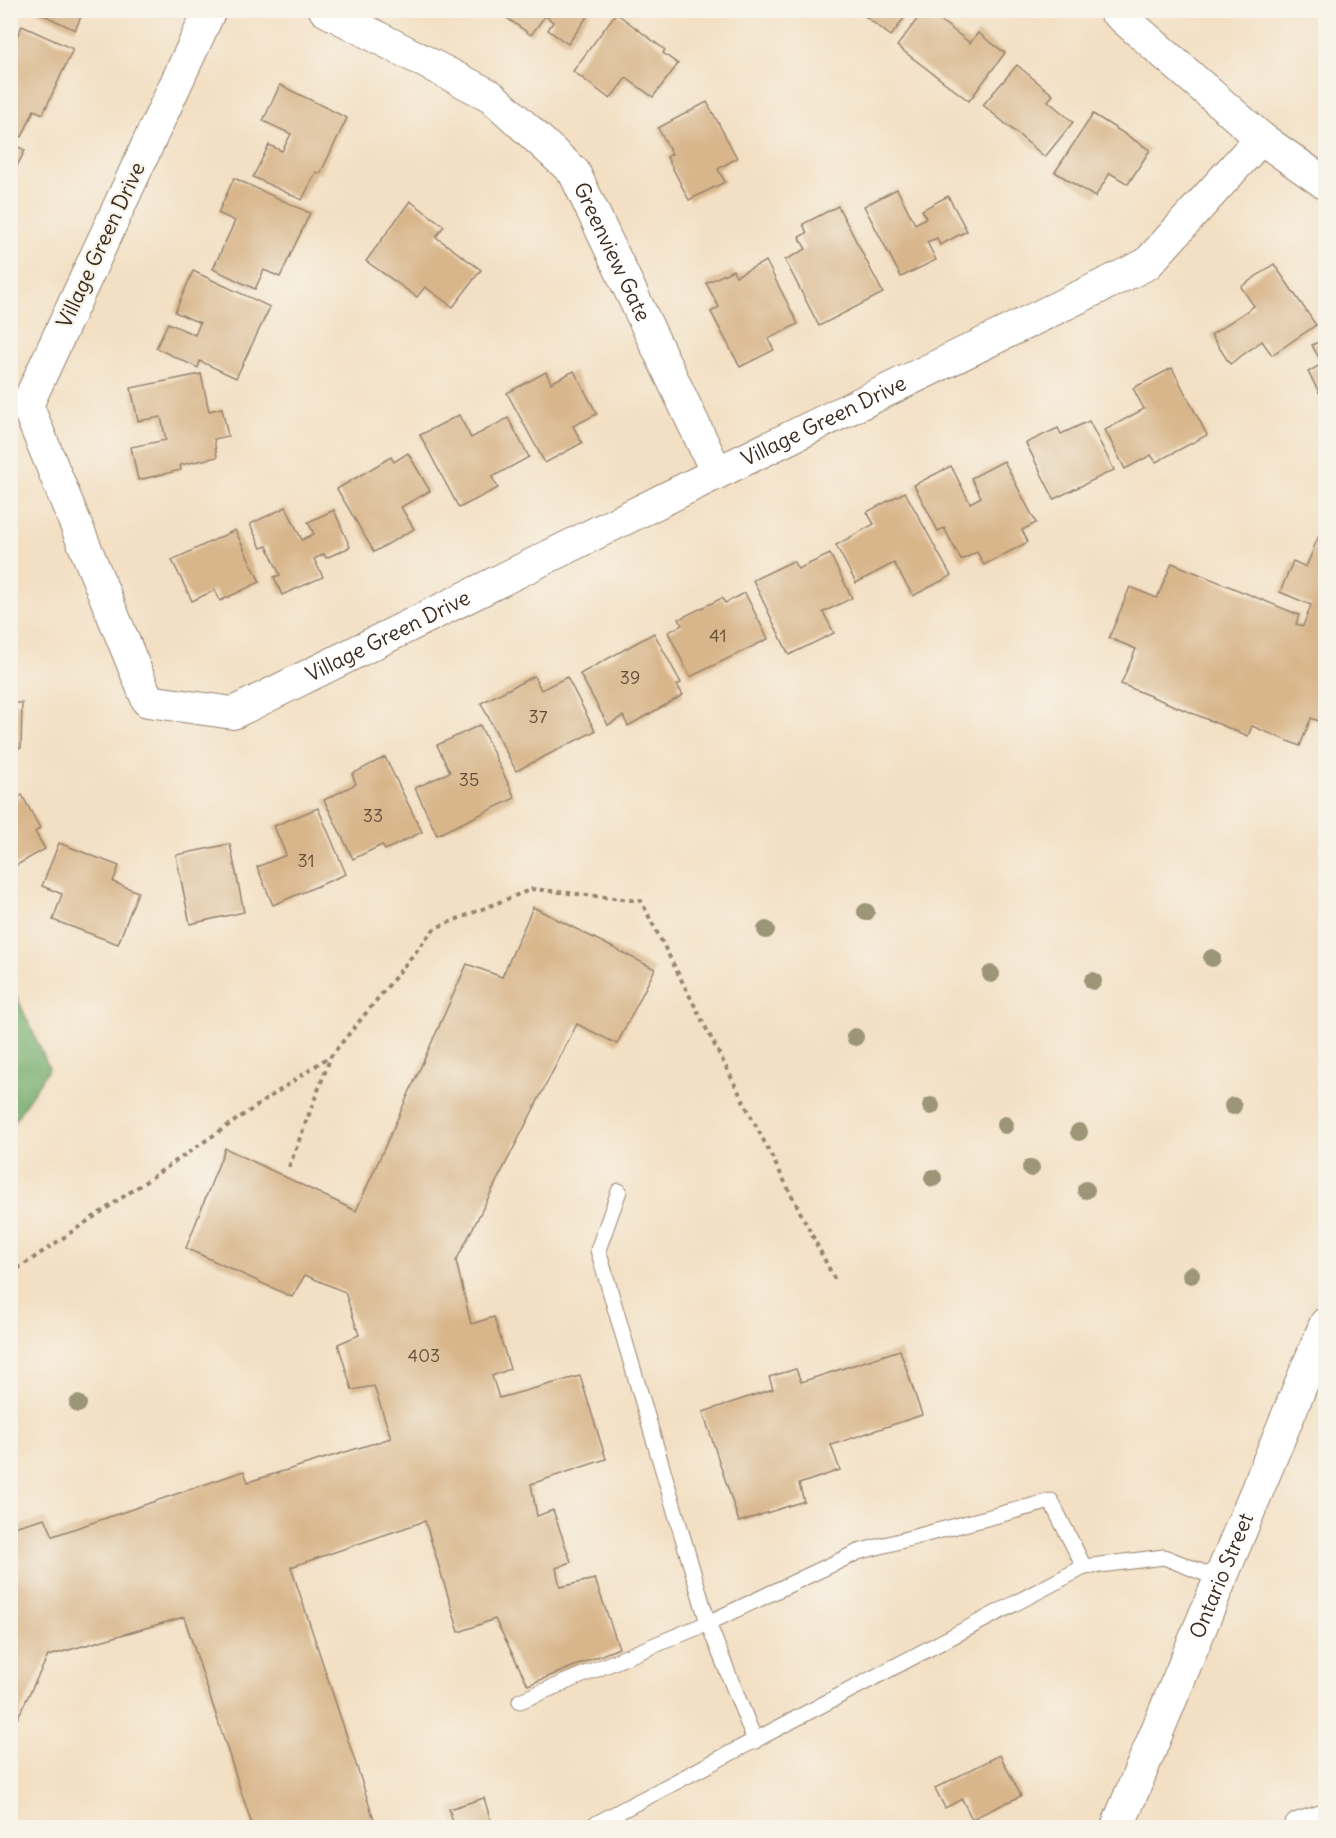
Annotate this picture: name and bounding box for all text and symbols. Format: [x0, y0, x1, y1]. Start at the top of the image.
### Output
street label: Village Green Drive [50, 158, 151, 332]
street label: Greenview Gate [568, 178, 657, 326]
street label: Village Green Drive [737, 369, 910, 472]
street label: Village Green Drive [301, 584, 474, 688]
house number: 41 [709, 624, 727, 647]
house number: 39 [620, 666, 640, 689]
house number: 37 [528, 705, 548, 728]
house number: 35 [459, 768, 479, 791]
house number: 33 [363, 804, 383, 827]
house number: 31 [297, 849, 315, 872]
house number: 403 [408, 1344, 440, 1367]
street label: Ontario Street [1183, 1509, 1259, 1642]

